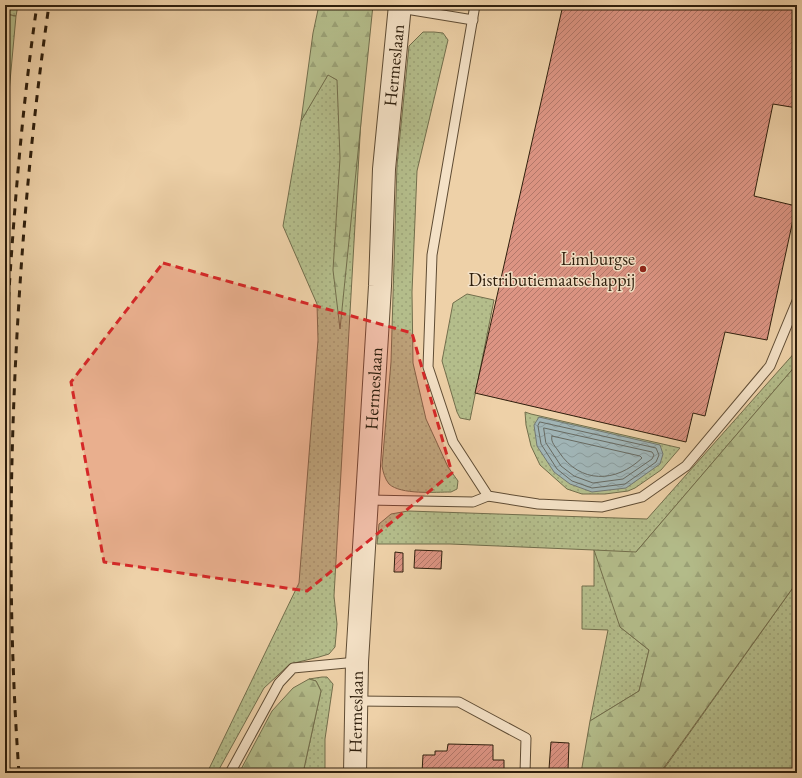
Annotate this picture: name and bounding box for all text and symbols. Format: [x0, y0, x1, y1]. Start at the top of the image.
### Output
street label: Hermeslaan [378, 22, 409, 108]
place label: Limburgse Distributiemaatschappij [469, 247, 635, 291]
marker: Limburgse Distributiemaatschappij [638, 264, 648, 274]
street label: Hermeslaan [359, 346, 387, 430]
street label: Hermeslaan [343, 670, 368, 754]

